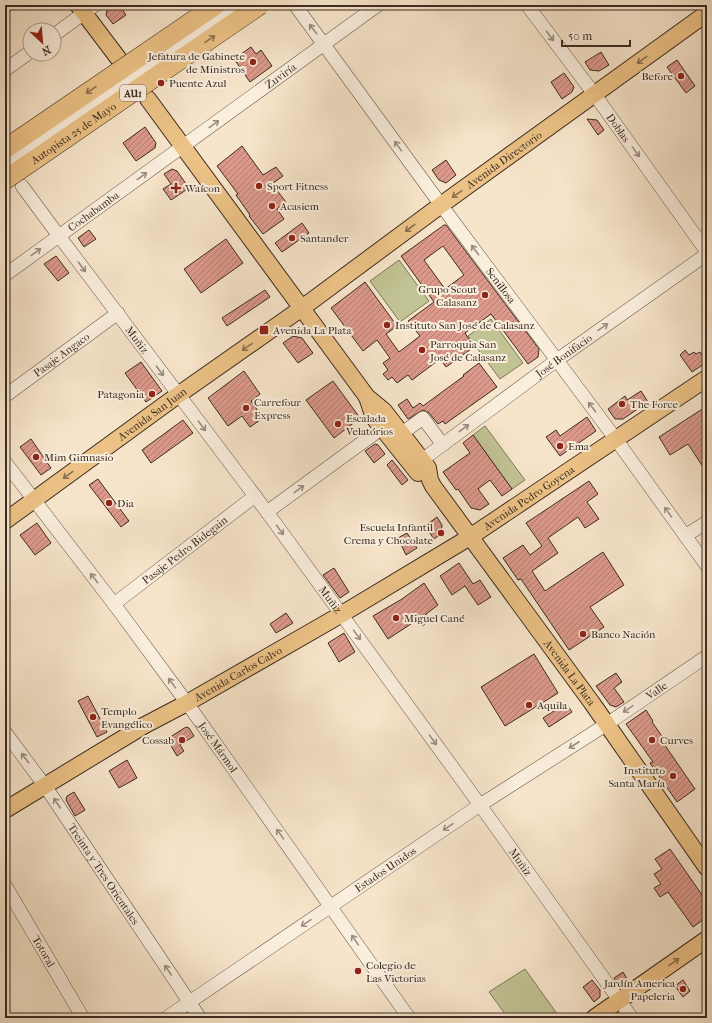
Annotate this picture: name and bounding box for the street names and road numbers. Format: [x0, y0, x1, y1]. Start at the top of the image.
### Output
street label: Zuviría [263, 60, 300, 92]
road number: AU1 [120, 85, 146, 101]
street label: Autopista 25 de Mayo [28, 100, 119, 168]
street label: Doblas [603, 111, 632, 145]
street label: Avenida Directorio [463, 128, 545, 192]
street label: Cochabamba [65, 188, 122, 234]
street label: Senillosa [483, 265, 519, 307]
street label: Muñiz [122, 324, 151, 356]
street label: Pasaje Angaco [31, 330, 93, 380]
street label: José Bonifacio [533, 331, 595, 381]
street label: Avenida San Juan [115, 385, 190, 444]
street label: Avenida Pedro Goyena [480, 462, 578, 534]
street label: Pasaje Pedro Bidegain [140, 513, 231, 587]
street label: Muñiz [316, 584, 345, 616]
street label: Avenida La Plata [540, 637, 598, 709]
street label: Avenida Carlos Calvo [191, 644, 285, 705]
street label: Valle [643, 679, 670, 703]
street label: José Mármol [195, 719, 240, 775]
street label: Treinta y Tres Orientales [65, 821, 142, 927]
street label: Estados Unidos [352, 844, 419, 895]
street label: Muñiz [506, 846, 535, 879]
street label: Totoral [29, 934, 58, 970]

